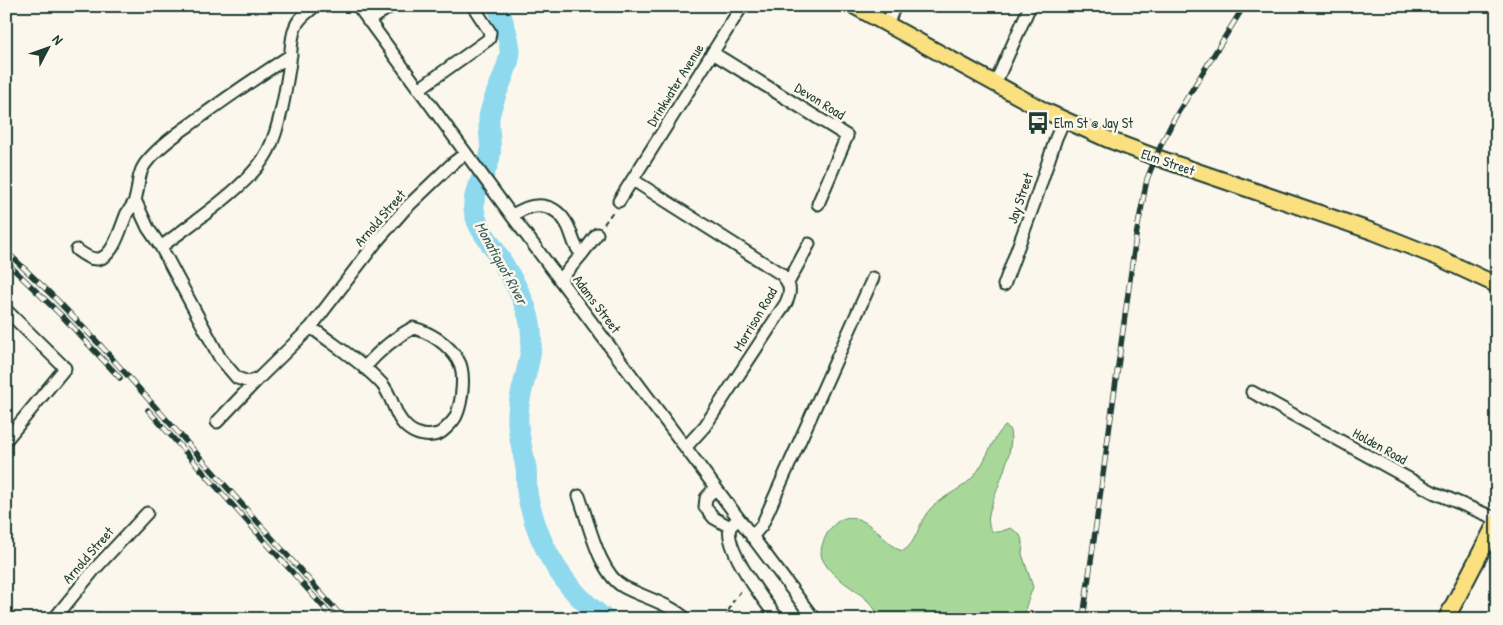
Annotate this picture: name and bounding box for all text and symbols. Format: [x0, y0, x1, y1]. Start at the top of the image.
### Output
north arrow [22, 22, 72, 72]
text: N [49, 30, 68, 49]
street label: Drinkwater Avenue [642, 40, 708, 130]
street label: Devon Road [791, 78, 849, 124]
bus stop icon: Elm St @ Jay St [1025, 110, 1051, 136]
place label: Elm St @ Jay St [1054, 113, 1133, 133]
street label: Elm Street [1139, 144, 1198, 180]
street label: Jay Street [1002, 170, 1038, 226]
street label: Arnold Street [350, 185, 410, 250]
water label: Monatiquot River [470, 218, 534, 310]
street label: Adams Street [569, 271, 626, 337]
street label: Morrison Road [728, 283, 781, 354]
street label: Holden Road [1350, 423, 1411, 469]
street label: Arnold Street [58, 522, 118, 587]

